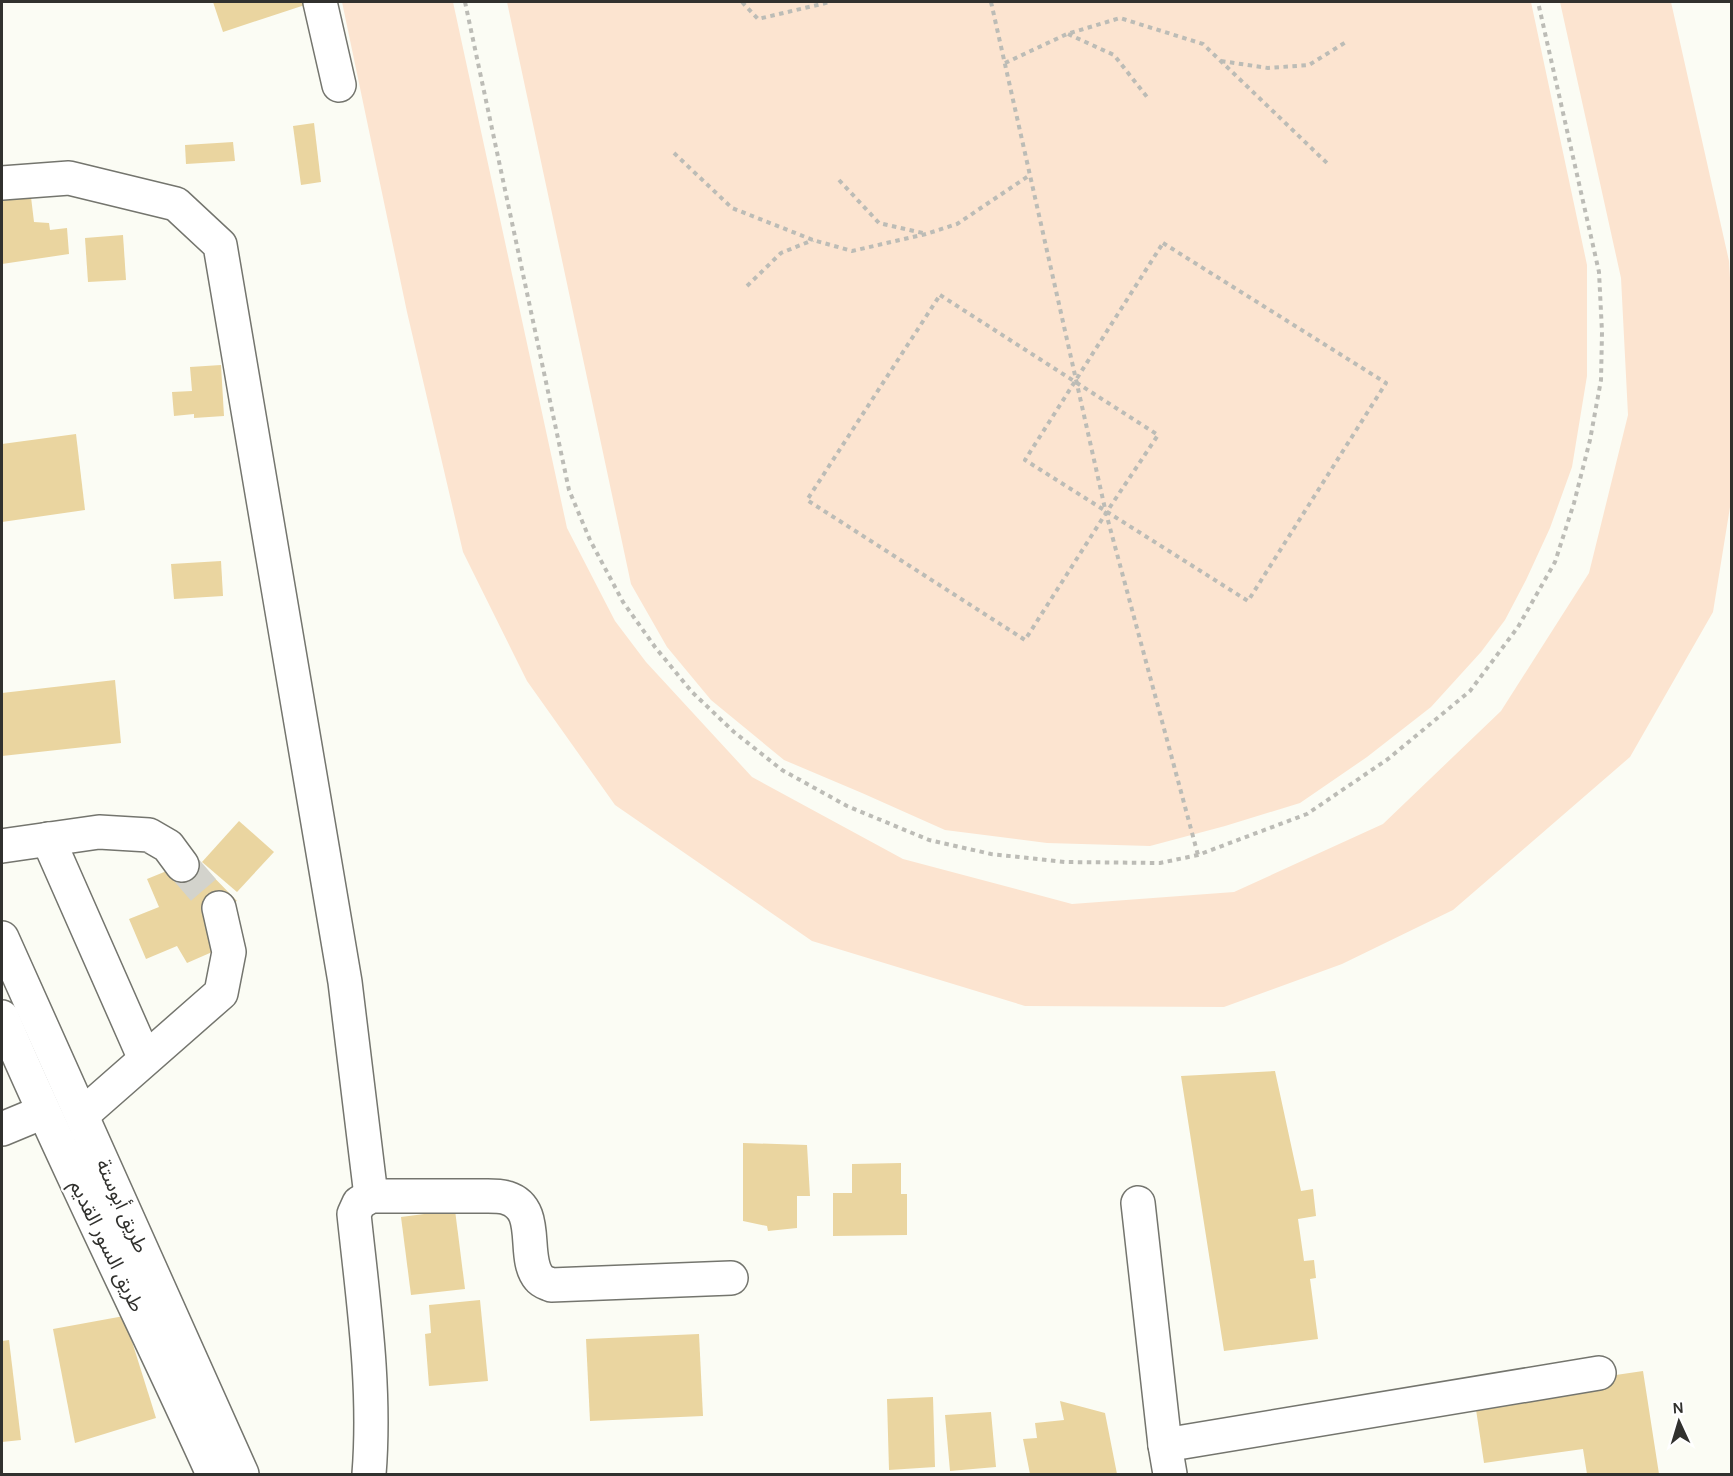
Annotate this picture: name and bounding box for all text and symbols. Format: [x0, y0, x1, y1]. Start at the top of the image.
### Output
street label: طريق أبوستة [90, 1155, 153, 1257]
street label: طريق السور القديم [62, 1176, 149, 1317]
north arrow [1649, 1392, 1709, 1452]
text: N [1672, 1398, 1684, 1417]

